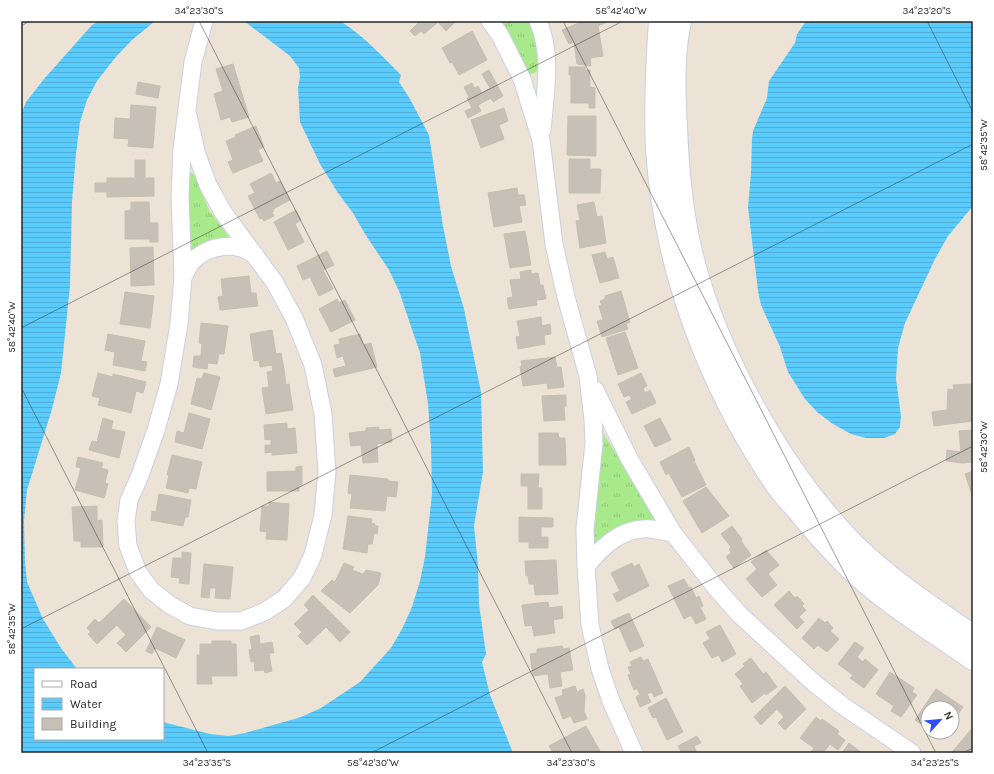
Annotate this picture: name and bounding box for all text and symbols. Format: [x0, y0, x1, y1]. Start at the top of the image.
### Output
text: 34°23'30"S [175, 5, 223, 17]
text: 58°42'40"W [595, 5, 647, 17]
text: 34°23'20"S [903, 5, 951, 17]
text: 58°42'35"W [978, 119, 990, 171]
text: 58°42'40"W [6, 301, 18, 353]
text: 58°42'30"W [978, 421, 990, 473]
text: 58°42'35"W [6, 603, 18, 655]
legend [34, 668, 164, 740]
text: Road [70, 677, 98, 691]
text: Water [70, 697, 103, 711]
north arrow [920, 700, 960, 740]
text: N [941, 709, 956, 722]
text: Building [70, 717, 117, 731]
text: 34°23'35"S [183, 757, 231, 769]
text: 58°42'30"W [347, 757, 399, 769]
text: 34°23'30"S [547, 757, 595, 769]
text: 34°23'25"S [911, 757, 959, 769]

